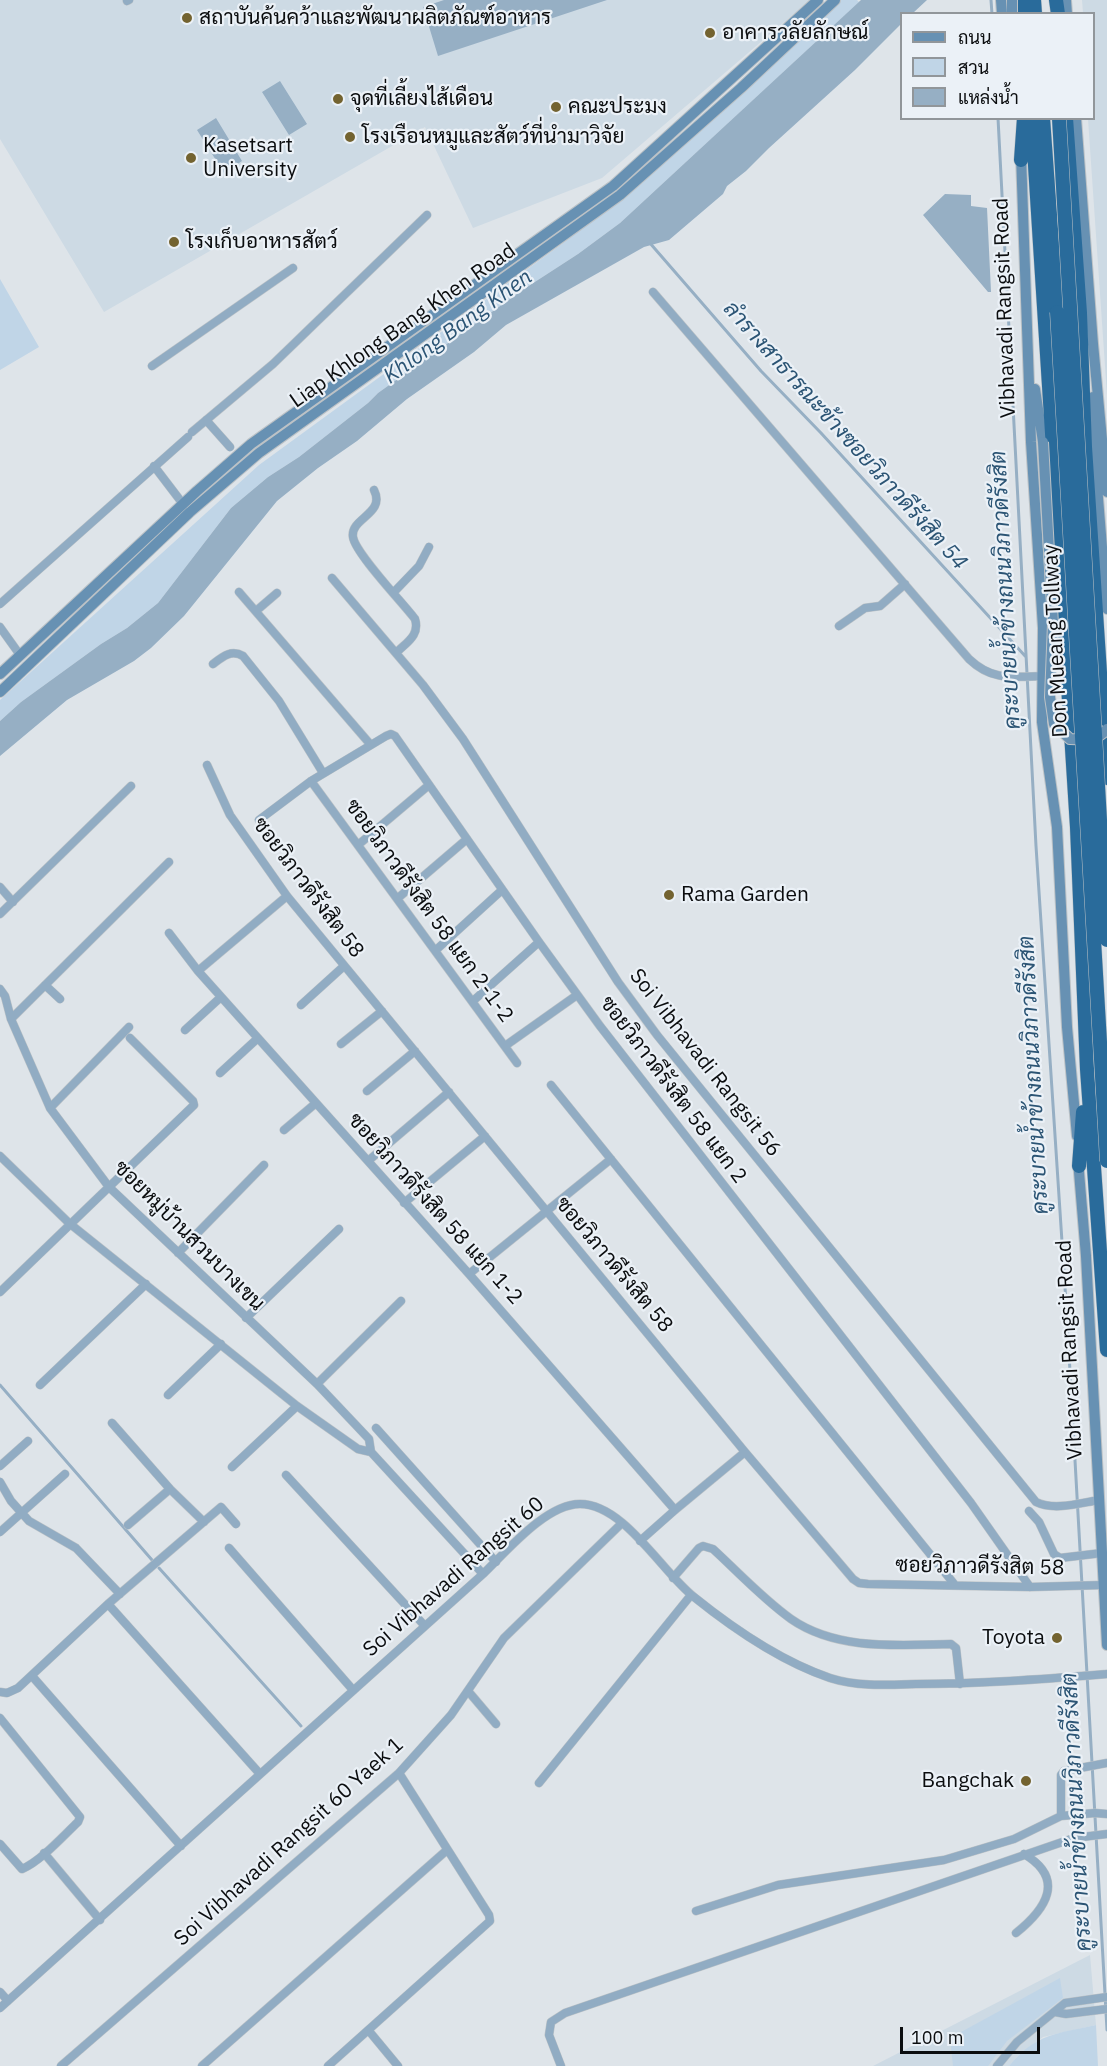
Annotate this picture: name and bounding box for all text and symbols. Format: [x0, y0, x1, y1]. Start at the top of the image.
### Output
place label: สถาบันค้นคว้าและพัฒนาผลิตภัณฑ์อาหาร [199, 5, 551, 31]
marker: สถาบันค้นคว้าและพัฒนาผลิตภัณฑ์อาหาร [180, 11, 194, 25]
legend [900, 12, 1095, 120]
place label: อาคารวลัยลักษณ์ [722, 20, 868, 46]
marker: อาคารวลัยลักษณ์ [703, 26, 717, 40]
text: ถนน [958, 26, 991, 49]
text: สวน [958, 56, 989, 79]
place label: จุดที่เลี้ยงไส้เดือน [350, 86, 493, 112]
text: แหล่งน้ำ [958, 86, 1019, 109]
marker: จุดที่เลี้ยงไส้เดือน [331, 92, 345, 106]
place label: คณะประมง [568, 94, 667, 120]
marker: คณะประมง [549, 100, 563, 114]
place label: โรงเรือนหมูและสัตว์ที่นำมาวิจัย [362, 124, 624, 150]
marker: โรงเรือนหมูและสัตว์ที่นำมาวิจัย [343, 130, 357, 144]
place label: Kasetsart University [203, 133, 297, 183]
marker: Kasetsart University [184, 151, 198, 165]
street label: Vibhavadi Rangsit Road [989, 197, 1021, 419]
place label: โรงเก็บอาหารสัตว์ [186, 229, 338, 255]
marker: โรงเก็บอาหารสัตว์ [167, 235, 181, 249]
street label: Liap Khlong Bang Khen Road [285, 238, 521, 414]
water label: Khlong Bang Khen [378, 264, 538, 390]
water label: ลำรางสาธารณะข้างซอยวิภาวดีรังสิต 54 [717, 296, 973, 576]
water label: คูระบายน้ำข้างถนนวิภาวดีรังสิต [986, 450, 1026, 730]
street label: Don Mueang Tollway [1038, 544, 1074, 738]
street label: ซอยวิภาวดีรังสิต 58 แยก 2-1-2 [339, 794, 519, 1028]
street label: ซอยวิภาวดีรังสิต 58 [247, 813, 369, 963]
place label: Rama Garden [681, 882, 809, 908]
marker: Rama Garden [662, 888, 676, 902]
water label: คูระบายน้ำข้างถนนวิภาวดีรังสิต [1014, 935, 1054, 1215]
street label: Soi Vibhavadi Rangsit 56 [624, 964, 786, 1162]
street label: ซอยวิภาวดีรังสิต 58 แยก 2 [594, 991, 752, 1189]
street label: ซอยวิภาวดีรังสิต 58 แยก 1-2 [342, 1108, 528, 1310]
street label: ซอยหมู่บ้านสวนบางเขน [108, 1155, 270, 1317]
street label: ซอยวิภาวดีรังสิต 58 [550, 1192, 678, 1338]
street label: Vibhavadi Rangsit Road [1052, 1239, 1088, 1461]
street label: Soi Vibhavadi Rangsit 60 [358, 1492, 550, 1662]
street label: ซอยวิภาวดีรังสิต 58 [895, 1553, 1065, 1581]
place label: Toyota [982, 1625, 1045, 1651]
marker: Toyota [1050, 1631, 1064, 1645]
water label: คูระบายน้ำข้างถนนวิภาวดีรังสิต [1057, 1672, 1097, 1952]
street label: Soi Vibhavadi Rangsit 60 Yaek 1 [169, 1733, 409, 1951]
place label: Bangchak [921, 1768, 1014, 1794]
marker: Bangchak [1019, 1774, 1033, 1788]
scale bar [903, 2015, 1042, 2053]
text: 100 m [911, 2026, 963, 2049]

